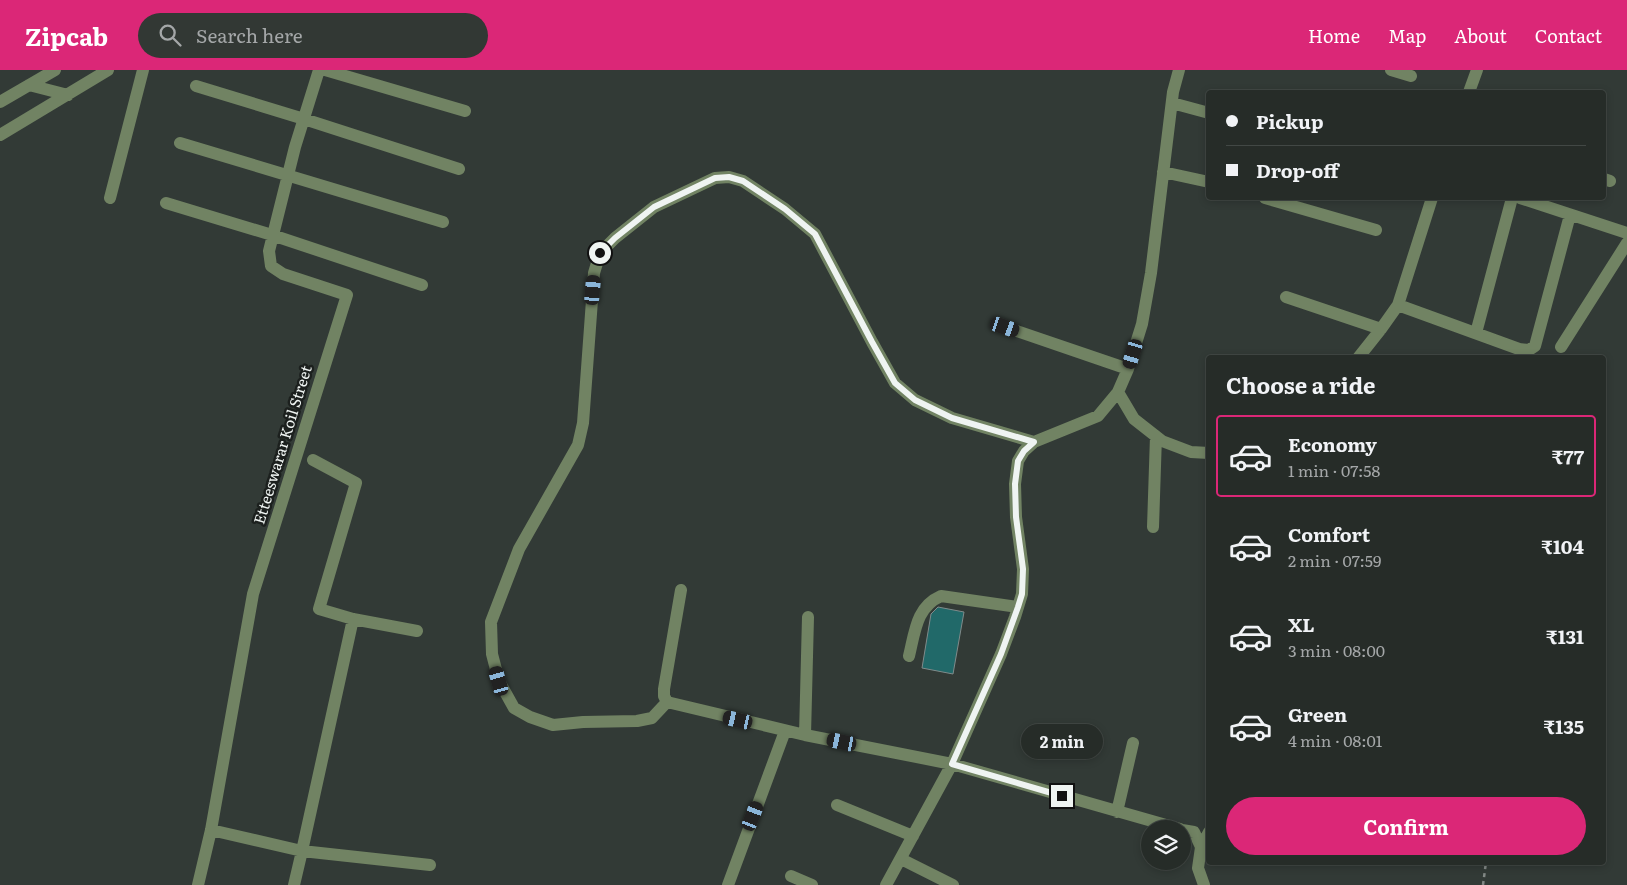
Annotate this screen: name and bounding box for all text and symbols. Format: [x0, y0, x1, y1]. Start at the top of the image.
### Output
search box [138, 13, 488, 58]
text: Zipcab [25, 18, 108, 53]
icon: search [156, 21, 184, 49]
text: Search here [196, 21, 303, 49]
text: Home [1308, 22, 1360, 49]
text: Map [1388, 22, 1426, 49]
text: About [1454, 22, 1507, 49]
text: Contact [1535, 22, 1602, 49]
text: Pickup [1256, 107, 1324, 135]
text: Drop-off [1256, 156, 1339, 184]
route start [589, 242, 611, 264]
car [584, 274, 601, 306]
car [988, 315, 1021, 339]
car [1121, 337, 1144, 371]
street label: Etteeswarar Koil Street [246, 362, 317, 527]
text: Choose a ride [1226, 368, 1375, 401]
text: Economy [1288, 430, 1377, 458]
icon: car [1228, 434, 1273, 479]
text: ₹77 [1552, 442, 1584, 470]
text: 1 min · 07:58 [1288, 458, 1380, 482]
text: Comfort [1288, 520, 1370, 548]
icon: car [1228, 524, 1273, 569]
text: ₹104 [1541, 532, 1584, 560]
text: 2 min · 07:59 [1288, 548, 1381, 572]
text: XL [1288, 610, 1315, 638]
icon: car [1228, 614, 1273, 659]
text: ₹131 [1546, 622, 1584, 650]
text: 3 min · 08:00 [1288, 638, 1385, 662]
car [487, 665, 510, 697]
text: Green [1288, 700, 1347, 728]
icon: car [1228, 704, 1273, 749]
car [721, 709, 754, 731]
text: ₹135 [1544, 712, 1584, 740]
callout: 2 min [1021, 724, 1103, 758]
text: 4 min · 08:01 [1288, 728, 1382, 752]
text: 2 min [1040, 729, 1084, 753]
car [825, 732, 858, 752]
route end [1051, 785, 1073, 807]
button: Confirm [1226, 797, 1586, 855]
car [740, 799, 765, 833]
map controls [1141, 820, 1191, 870]
button: layers [1141, 820, 1191, 870]

